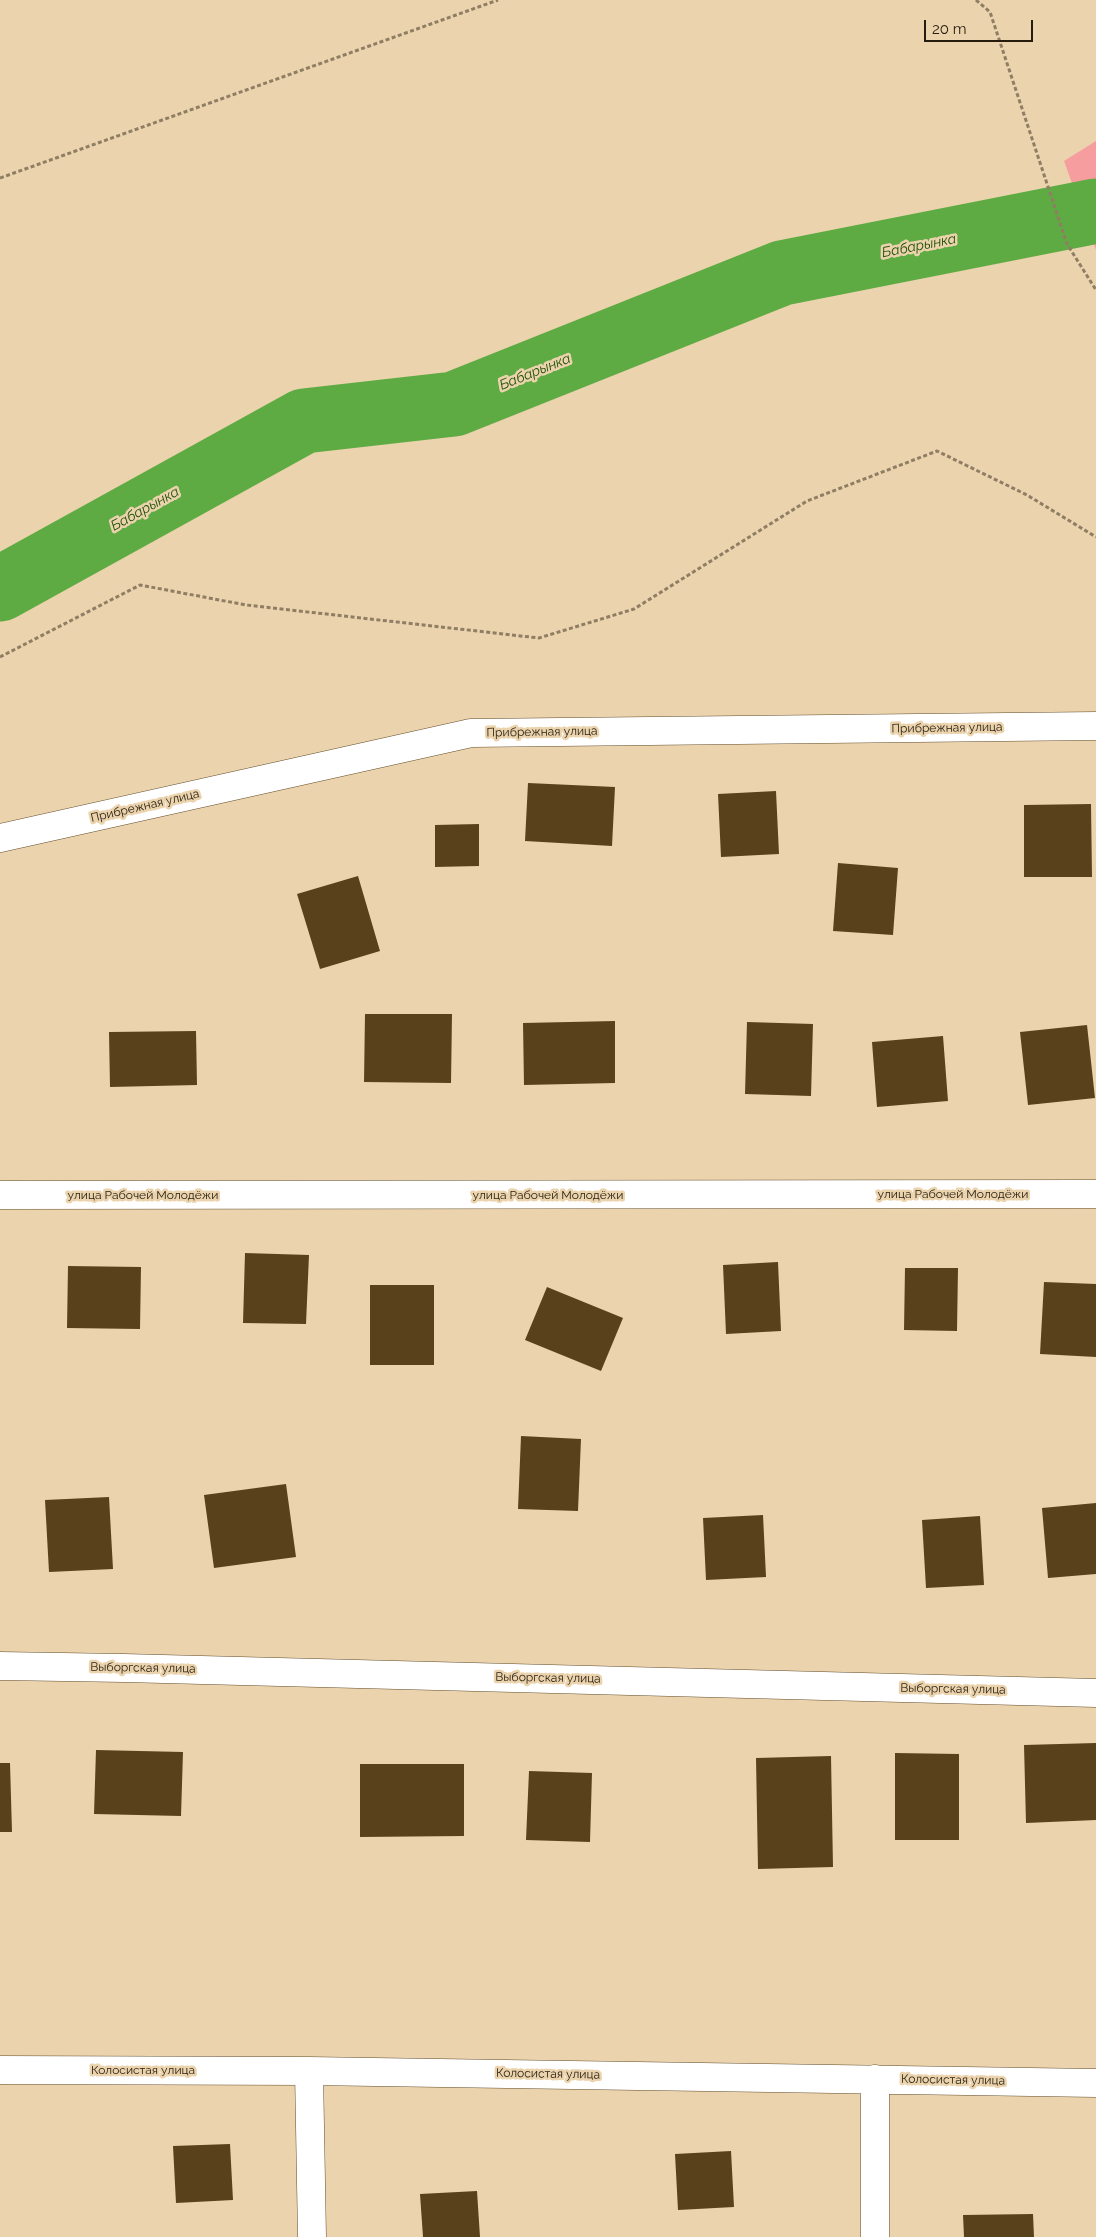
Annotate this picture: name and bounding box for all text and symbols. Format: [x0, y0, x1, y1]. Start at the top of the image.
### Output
scale bar [926, 10, 1035, 42]
text: 20 m [932, 20, 967, 38]
water label: Бабарынка [880, 231, 958, 261]
water label: Бабарынка [497, 350, 573, 394]
water label: Бабарынка [108, 483, 182, 535]
street label: Прибрежная улица [891, 720, 1003, 736]
street label: Прибрежная улица [486, 724, 598, 740]
street label: Прибрежная улица [89, 786, 201, 826]
street label: улица Рабочей Молодёжи [878, 1187, 1028, 1201]
street label: улица Рабочей Молодёжи [68, 1188, 218, 1202]
street label: улица Рабочей Молодёжи [473, 1188, 623, 1202]
street label: Выборгская улица [90, 1660, 196, 1676]
street label: Выборгская улица [495, 1670, 601, 1686]
street label: Выборгская улица [900, 1681, 1006, 1697]
street label: Колосистая улица [91, 2063, 195, 2077]
street label: Колосистая улица [496, 2066, 600, 2082]
street label: Колосистая улица [901, 2072, 1005, 2088]

